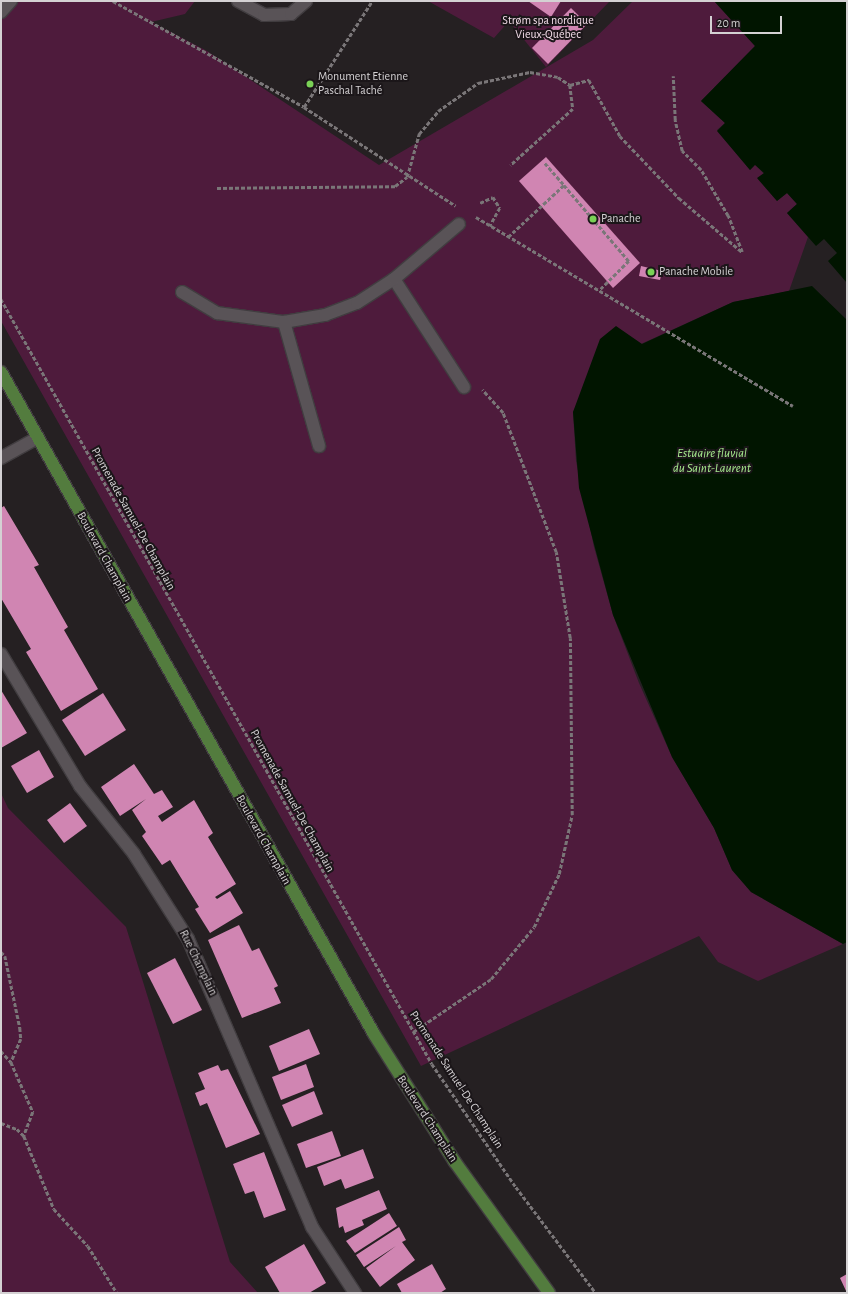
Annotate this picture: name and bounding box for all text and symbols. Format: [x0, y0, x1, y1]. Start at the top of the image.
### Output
scale bar [712, 8, 784, 34]
park label: Strøm spa nordique Vieux-Québec [502, 14, 594, 42]
text: 20 m [717, 17, 740, 29]
place label: Monument Etienne Paschal Taché [318, 70, 408, 98]
marker: Monument Etienne Paschal Taché [305, 79, 315, 89]
place label: Panache [601, 212, 640, 226]
marker: Panache [588, 214, 598, 224]
place label: Panache Mobile [659, 265, 733, 279]
marker: Panache Mobile [646, 267, 656, 277]
street label: Promenade Samuel-De Champlain [88, 445, 178, 593]
water label: Estuaire fluvial du Saint-Laurent [673, 447, 751, 478]
street label: Boulevard Champlain [73, 510, 135, 604]
street label: Promenade Samuel-De Champlain [247, 727, 337, 875]
street label: Boulevard Champlain [232, 793, 294, 887]
street label: Rue Champlain [176, 928, 220, 998]
street label: Promenade Samuel-De Champlain [406, 1009, 506, 1151]
street label: Boulevard Champlain [394, 1073, 460, 1165]

